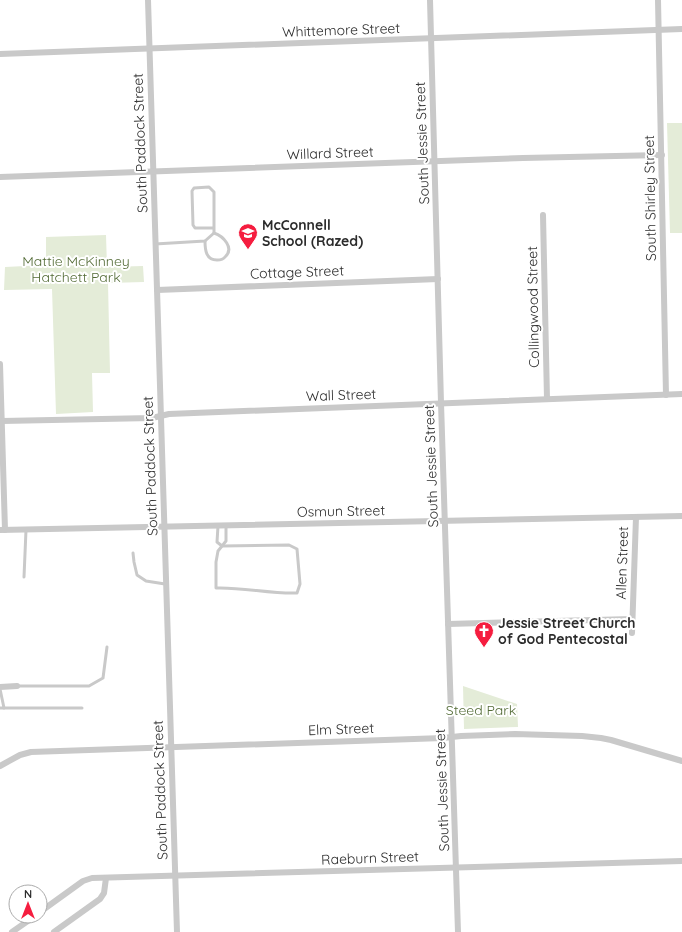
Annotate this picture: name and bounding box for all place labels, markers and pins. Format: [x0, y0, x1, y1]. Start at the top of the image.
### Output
place label: McConnell School (Razed) [262, 216, 363, 250]
school or university icon: McConnell School (Razed) [237, 222, 259, 250]
place label: Jessie Street Church of God Pentecostal [498, 614, 635, 648]
church icon: Jessie Street Church of God Pentecostal [473, 620, 495, 648]

